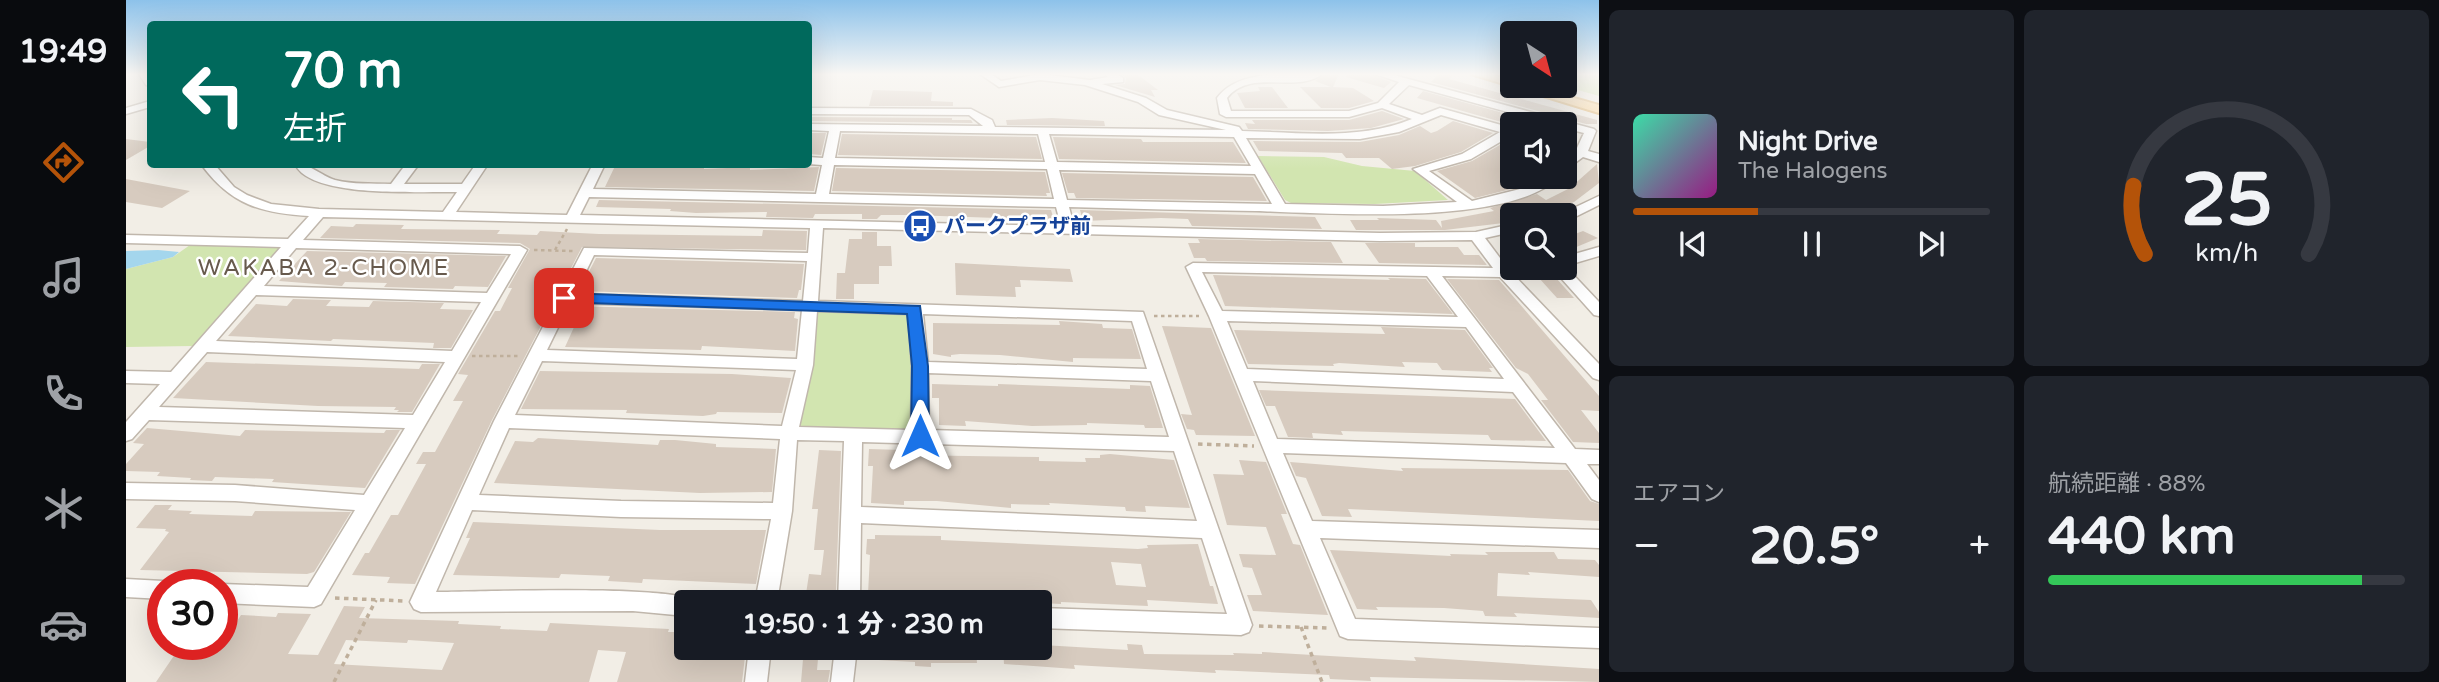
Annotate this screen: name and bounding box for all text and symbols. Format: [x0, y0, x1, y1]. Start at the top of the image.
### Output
north arrow [1500, 21, 1577, 98]
map controls [1500, 21, 1577, 280]
text: 19:49 [19, 33, 107, 71]
text: 70 m [283, 42, 402, 101]
icon: left [168, 49, 259, 140]
text: 左折 [283, 110, 347, 148]
button: sound [1500, 112, 1577, 189]
text: Night Drive [1738, 126, 1878, 157]
icon: directions [39, 138, 88, 187]
text: The Halogens [1738, 157, 1887, 185]
text: 25 [2181, 158, 2272, 246]
button: search [1500, 203, 1577, 280]
bus stop icon: パークプラザ前 [901, 207, 939, 245]
place label: パークプラザ前 [944, 214, 1091, 239]
icon: previous [1674, 225, 1712, 263]
icon: pause [1793, 225, 1831, 263]
icon: next [1912, 225, 1950, 263]
text: km/h [2195, 238, 2258, 268]
icon: music [39, 253, 88, 302]
district label: WAKABA 2-CHOME [198, 254, 450, 282]
pin [534, 268, 594, 328]
icon: arrive [545, 279, 583, 317]
icon: phone [39, 369, 88, 418]
position arrow [883, 399, 957, 473]
text: 航続距離 · 88% [2048, 470, 2206, 498]
text: エアコン [1633, 480, 1725, 508]
icon: climate [39, 484, 88, 533]
text: 440 km [2048, 505, 2236, 568]
text: 20.5° [1749, 515, 1879, 578]
text: − [1633, 523, 1660, 569]
text: + [1969, 523, 1990, 569]
speed limit sign: 30 [147, 569, 238, 660]
icon: car [39, 600, 88, 649]
text: 19:50 · 1 分 · 230 m [742, 609, 984, 640]

